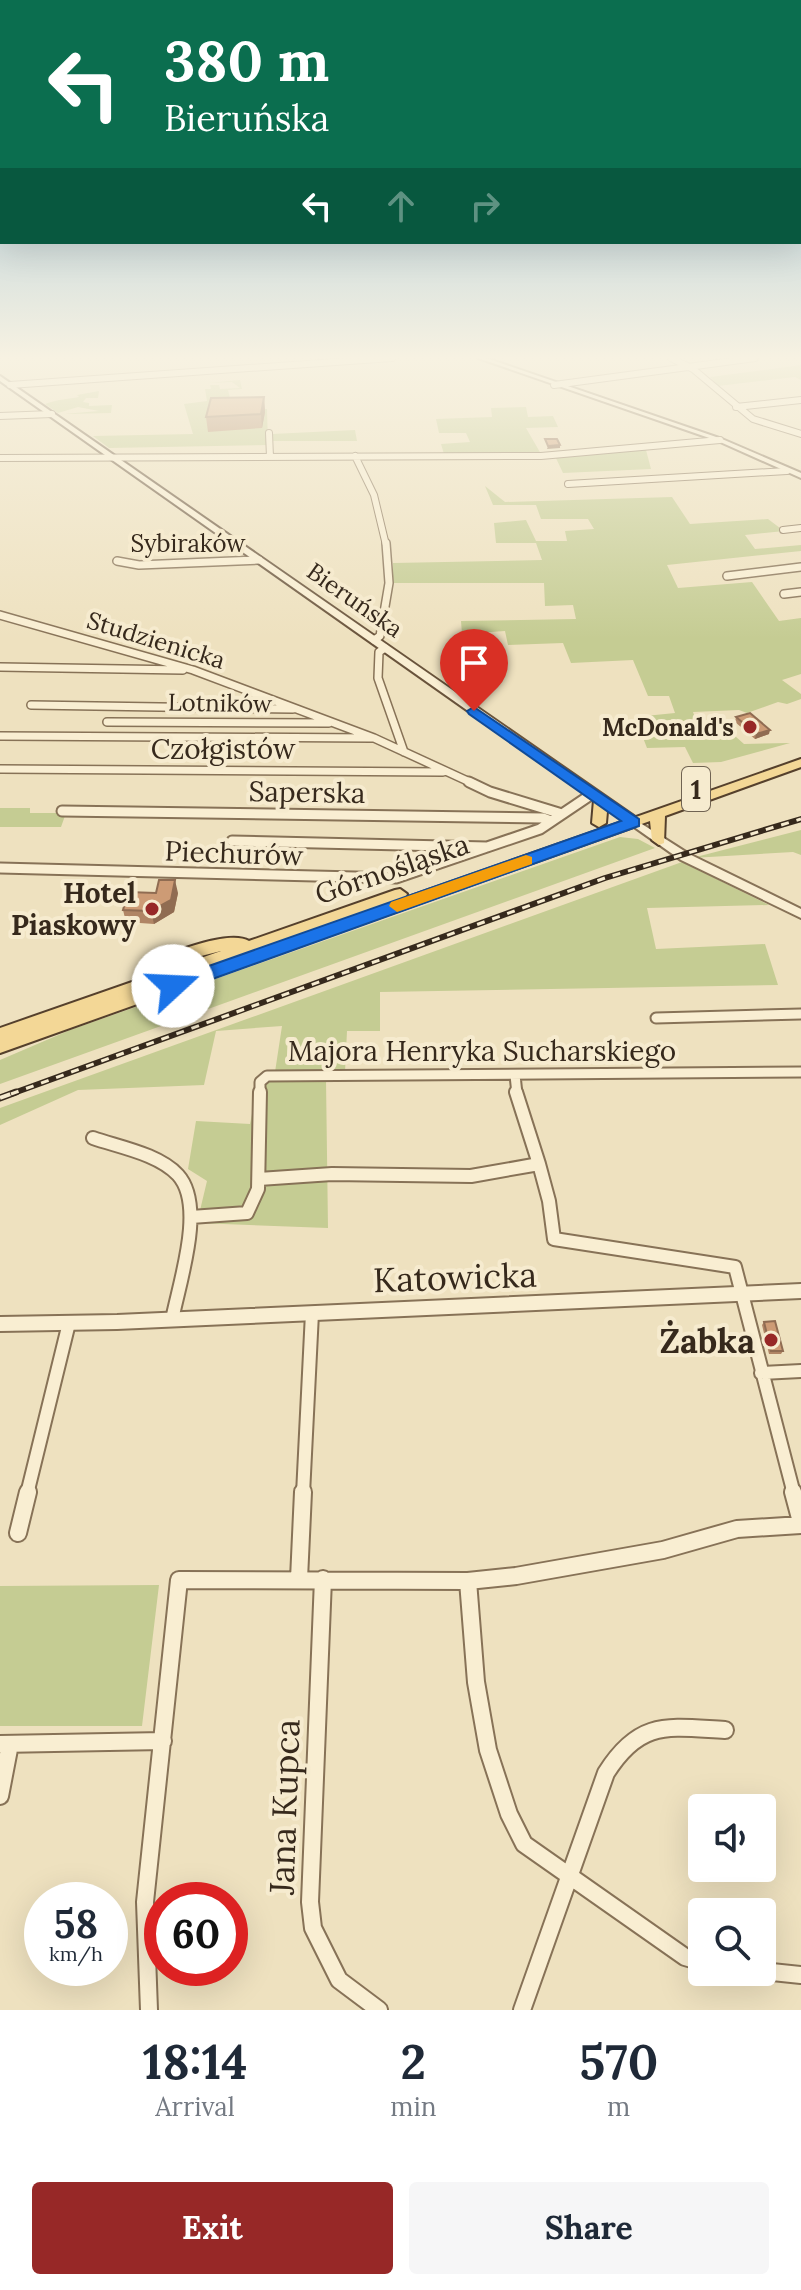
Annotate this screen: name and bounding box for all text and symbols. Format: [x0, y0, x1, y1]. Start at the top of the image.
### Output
text: 380 m [164, 25, 329, 96]
icon: left [32, 32, 136, 136]
text: Bieruńska [164, 95, 329, 141]
icon: left [295, 184, 339, 228]
icon: ahead [379, 184, 423, 228]
icon: right [463, 184, 507, 228]
street label: Sybiraków [130, 528, 246, 559]
street label: Bieruńska [301, 556, 409, 644]
street label: Studzienicka [83, 604, 229, 676]
pin [440, 629, 508, 711]
icon: arrive [452, 641, 496, 685]
street label: Lotników [168, 687, 273, 719]
place label: McDonald's [602, 712, 734, 743]
marker: McDonald's [741, 718, 759, 736]
street label: Czołgistów [151, 731, 296, 767]
road number: 1 [682, 767, 710, 811]
street label: Saperska [248, 773, 366, 811]
street label: Górnośląska [310, 826, 474, 912]
street label: Piechurów [164, 833, 305, 873]
place label: Hotel Piaskowy [11, 875, 137, 943]
marker: Hotel Piaskowy [143, 900, 161, 918]
position arrow [131, 944, 215, 1028]
street label: Majora Henryka Sucharskiego [288, 1033, 676, 1069]
street label: Katowicka [372, 1253, 538, 1301]
place label: Żabka [659, 1319, 755, 1362]
marker: Żabka [762, 1331, 780, 1349]
street label: Jana Kupca [259, 1718, 309, 1897]
map controls [688, 1794, 776, 1986]
button: sound [688, 1794, 776, 1882]
speed limit sign: 60 [144, 1882, 248, 1986]
text: 58 [54, 1898, 98, 1949]
button: search [688, 1898, 776, 1986]
text: km/h [49, 1941, 103, 1966]
text: 18:14 [143, 2031, 247, 2092]
text: 2 [401, 2031, 426, 2092]
text: 570 [579, 2031, 658, 2092]
text: Arrival [155, 2090, 235, 2123]
text: min [390, 2090, 437, 2123]
text: m [607, 2090, 630, 2123]
button: Exit [32, 2182, 393, 2274]
button: Share [409, 2182, 769, 2274]

